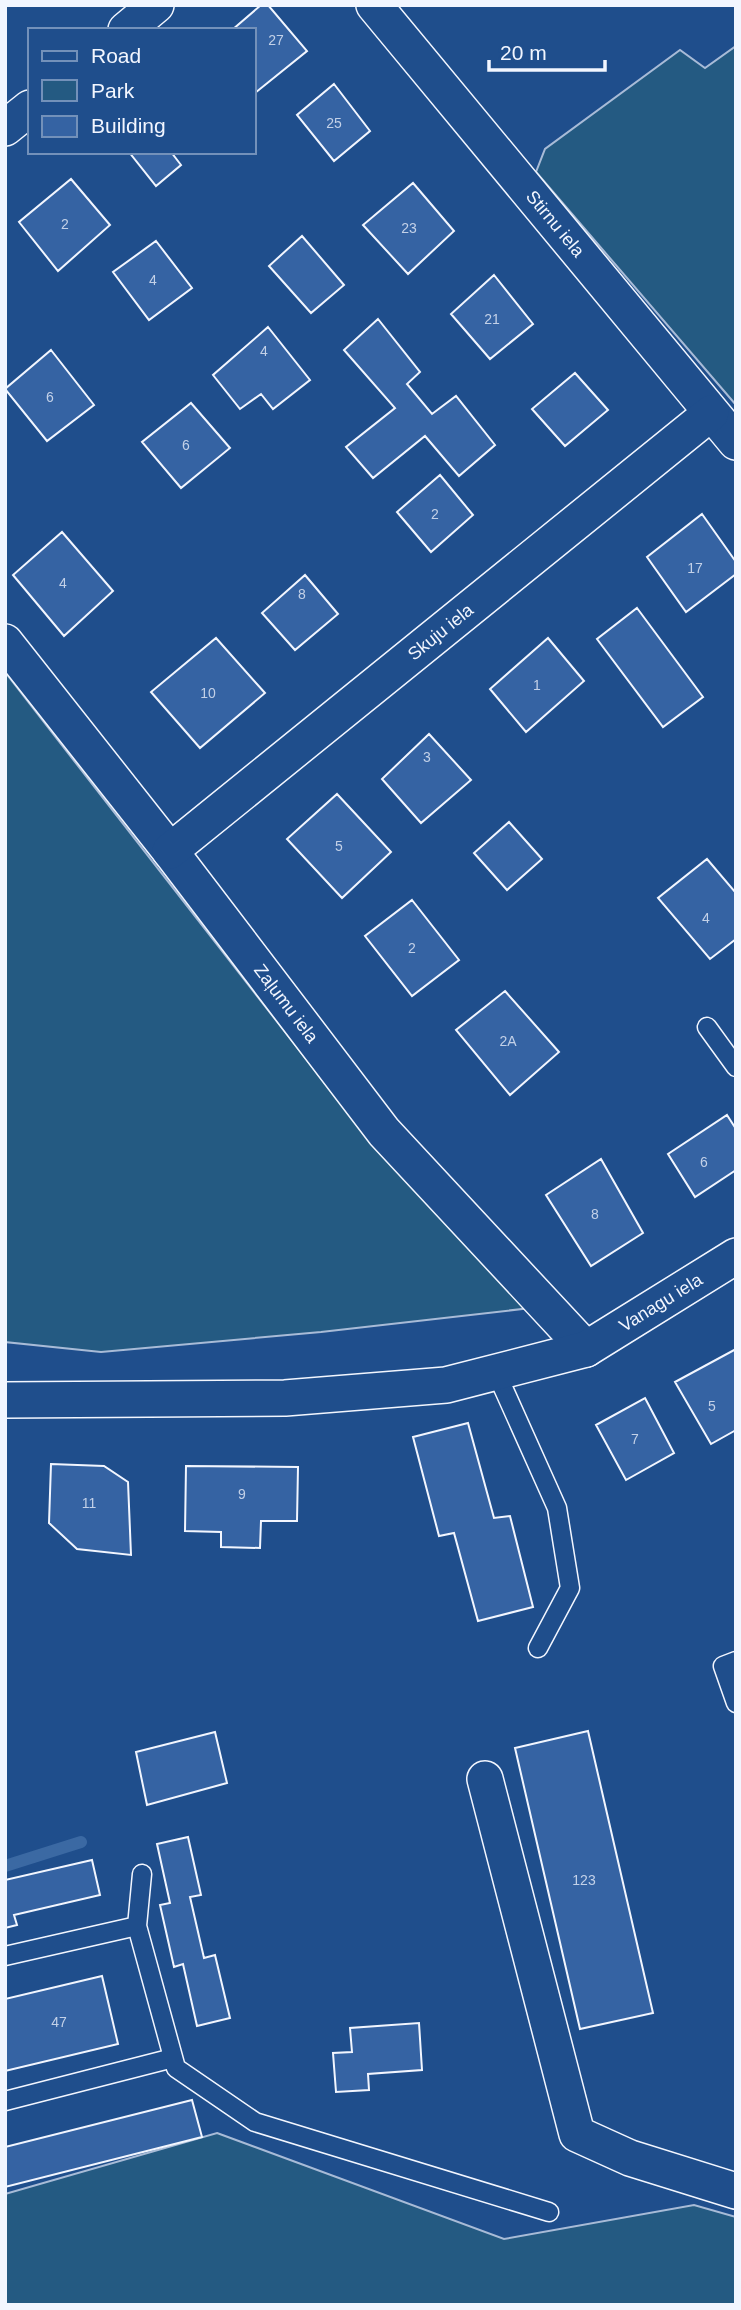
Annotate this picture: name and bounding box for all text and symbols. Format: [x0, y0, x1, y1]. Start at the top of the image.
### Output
legend [28, 28, 256, 154]
scale bar [489, 28, 604, 72]
house number: 27 [268, 32, 284, 48]
text: 20 m [500, 41, 547, 64]
text: Road [91, 44, 141, 67]
text: Park [91, 79, 135, 102]
text: Building [91, 114, 166, 137]
house number: 25 [326, 115, 342, 131]
street label: Stirnu iela [522, 186, 589, 262]
house number: 2 [61, 216, 69, 232]
house number: 23 [401, 220, 417, 236]
house number: 4 [149, 272, 157, 288]
house number: 21 [484, 311, 500, 327]
house number: 4 [260, 343, 268, 359]
house number: 6 [46, 389, 54, 405]
house number: 6 [182, 437, 190, 453]
house number: 2 [431, 506, 439, 522]
house number: 17 [687, 560, 703, 576]
house number: 4 [59, 575, 67, 591]
house number: 8 [298, 586, 306, 602]
street label: Skuju iela [404, 599, 478, 664]
house number: 1 [533, 677, 541, 693]
house number: 10 [200, 685, 216, 701]
house number: 3 [423, 749, 431, 765]
house number: 5 [335, 838, 343, 854]
house number: 4 [702, 910, 710, 926]
house number: 2 [408, 940, 416, 956]
street label: Zaļumu iela [250, 960, 323, 1047]
house number: 2A [499, 1033, 517, 1049]
house number: 6 [700, 1154, 708, 1170]
house number: 8 [591, 1206, 599, 1222]
street label: Vanagu iela [616, 1269, 707, 1336]
house number: 5 [708, 1398, 716, 1414]
house number: 7 [631, 1431, 639, 1447]
house number: 9 [238, 1486, 246, 1502]
house number: 11 [82, 1495, 96, 1511]
house number: 123 [572, 1872, 596, 1888]
house number: 47 [51, 2014, 67, 2030]

